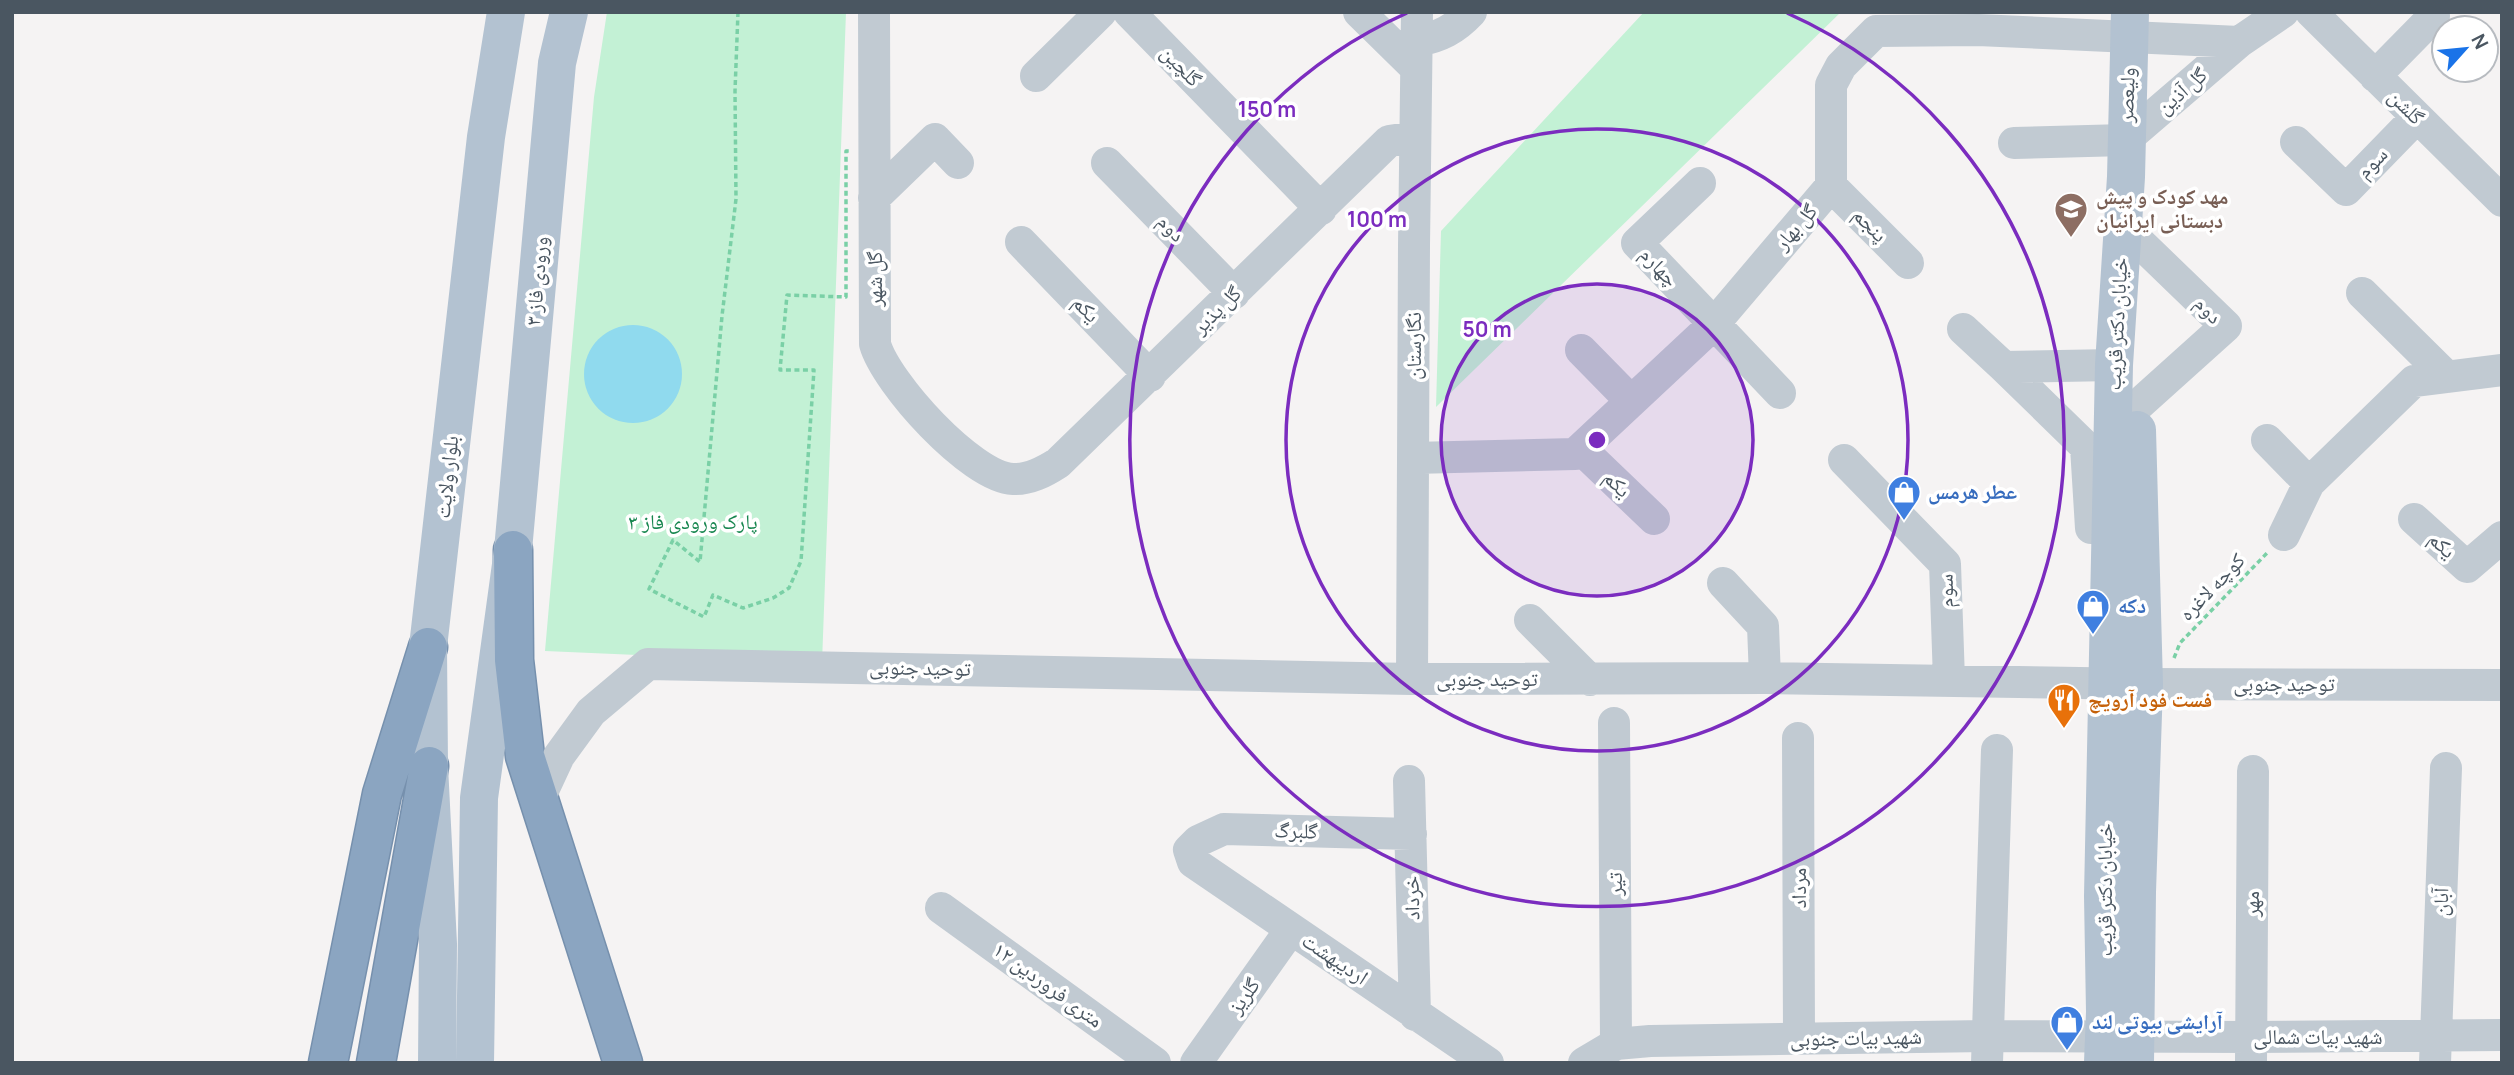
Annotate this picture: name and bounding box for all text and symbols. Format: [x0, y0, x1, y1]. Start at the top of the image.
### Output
north arrow [2430, 14, 2500, 84]
text: N [2465, 29, 2495, 53]
street label: گلچین [1155, 38, 1209, 92]
street label: گل آذین [2150, 60, 2213, 120]
street label: ولیعصر [2111, 67, 2141, 124]
street label: گلشن [2383, 82, 2431, 131]
text: 150 m [1238, 95, 1296, 123]
street label: سوم [2349, 140, 2394, 185]
place label: مهد کودک و پیش دبستانی ایرانیان [2096, 182, 2228, 234]
school or university icon: مهد کودک و پیش دبستانی ایرانیان [2052, 190, 2090, 239]
street label: گل بهار [1767, 197, 1823, 256]
street label: پنجم [1847, 201, 1894, 248]
text: 100 m [1347, 205, 1407, 233]
street label: دوم [1151, 207, 1192, 248]
street label: ورودی فاز ۳ [518, 235, 554, 327]
street label: چهارم [1633, 240, 1685, 293]
street label: گل شهر [860, 251, 888, 308]
street label: خیابان دکتر قریب [2099, 257, 2133, 391]
street label: گل پذیر [1185, 279, 1247, 340]
street label: یکم [1066, 289, 1106, 329]
street label: دوم [2188, 289, 2229, 330]
street label: نگارستان [1399, 312, 1427, 380]
text: 50 m [1462, 315, 1512, 343]
centre of rings [1585, 428, 1609, 452]
street label: بلوار ولایت [428, 434, 464, 520]
street label: یکم [1597, 464, 1637, 504]
shop icon: عطر هرمس [1885, 473, 1923, 522]
place label: عطر هرمس [1928, 477, 2017, 505]
park label: پارک ورودی فاز ۳ [628, 507, 758, 535]
street label: یکم [2422, 525, 2462, 565]
street label: کوچه لاغره [2172, 546, 2251, 626]
street label: سوم [1930, 574, 1961, 608]
shop icon: دکه [2074, 587, 2112, 636]
place label: دکه [2118, 591, 2146, 619]
street label: توحید جنوبی [869, 652, 971, 682]
street label: توحید جنوبی [1436, 664, 1538, 692]
street label: توحید جنوبی [2233, 669, 2335, 697]
restaurant icon: فست فود آرویچ [2045, 681, 2083, 730]
place label: فست فود آرویچ [2088, 685, 2212, 714]
street label: گلبرگ [1274, 815, 1319, 845]
street label: خیابان دکتر قریب [2090, 823, 2118, 957]
street label: مرداد [1784, 868, 1812, 908]
street label: تیر [1600, 872, 1628, 897]
street label: خرداد [1397, 876, 1425, 920]
street label: آبان [2426, 887, 2455, 917]
street label: مهر [2237, 891, 2265, 918]
street label: اردیبهشت [1297, 926, 1374, 991]
street label: ۱۲ متری فروردین [988, 935, 1109, 1034]
street label: گلریز [1220, 972, 1266, 1020]
shop icon: آرایشی بیوتی لند [2048, 1003, 2086, 1052]
place label: آرایشی بیوتی لند [2092, 1007, 2223, 1035]
street label: شهید بیات جنوبی [1790, 1022, 1922, 1052]
street label: شهید بیات شمالی [2253, 1022, 2383, 1050]

